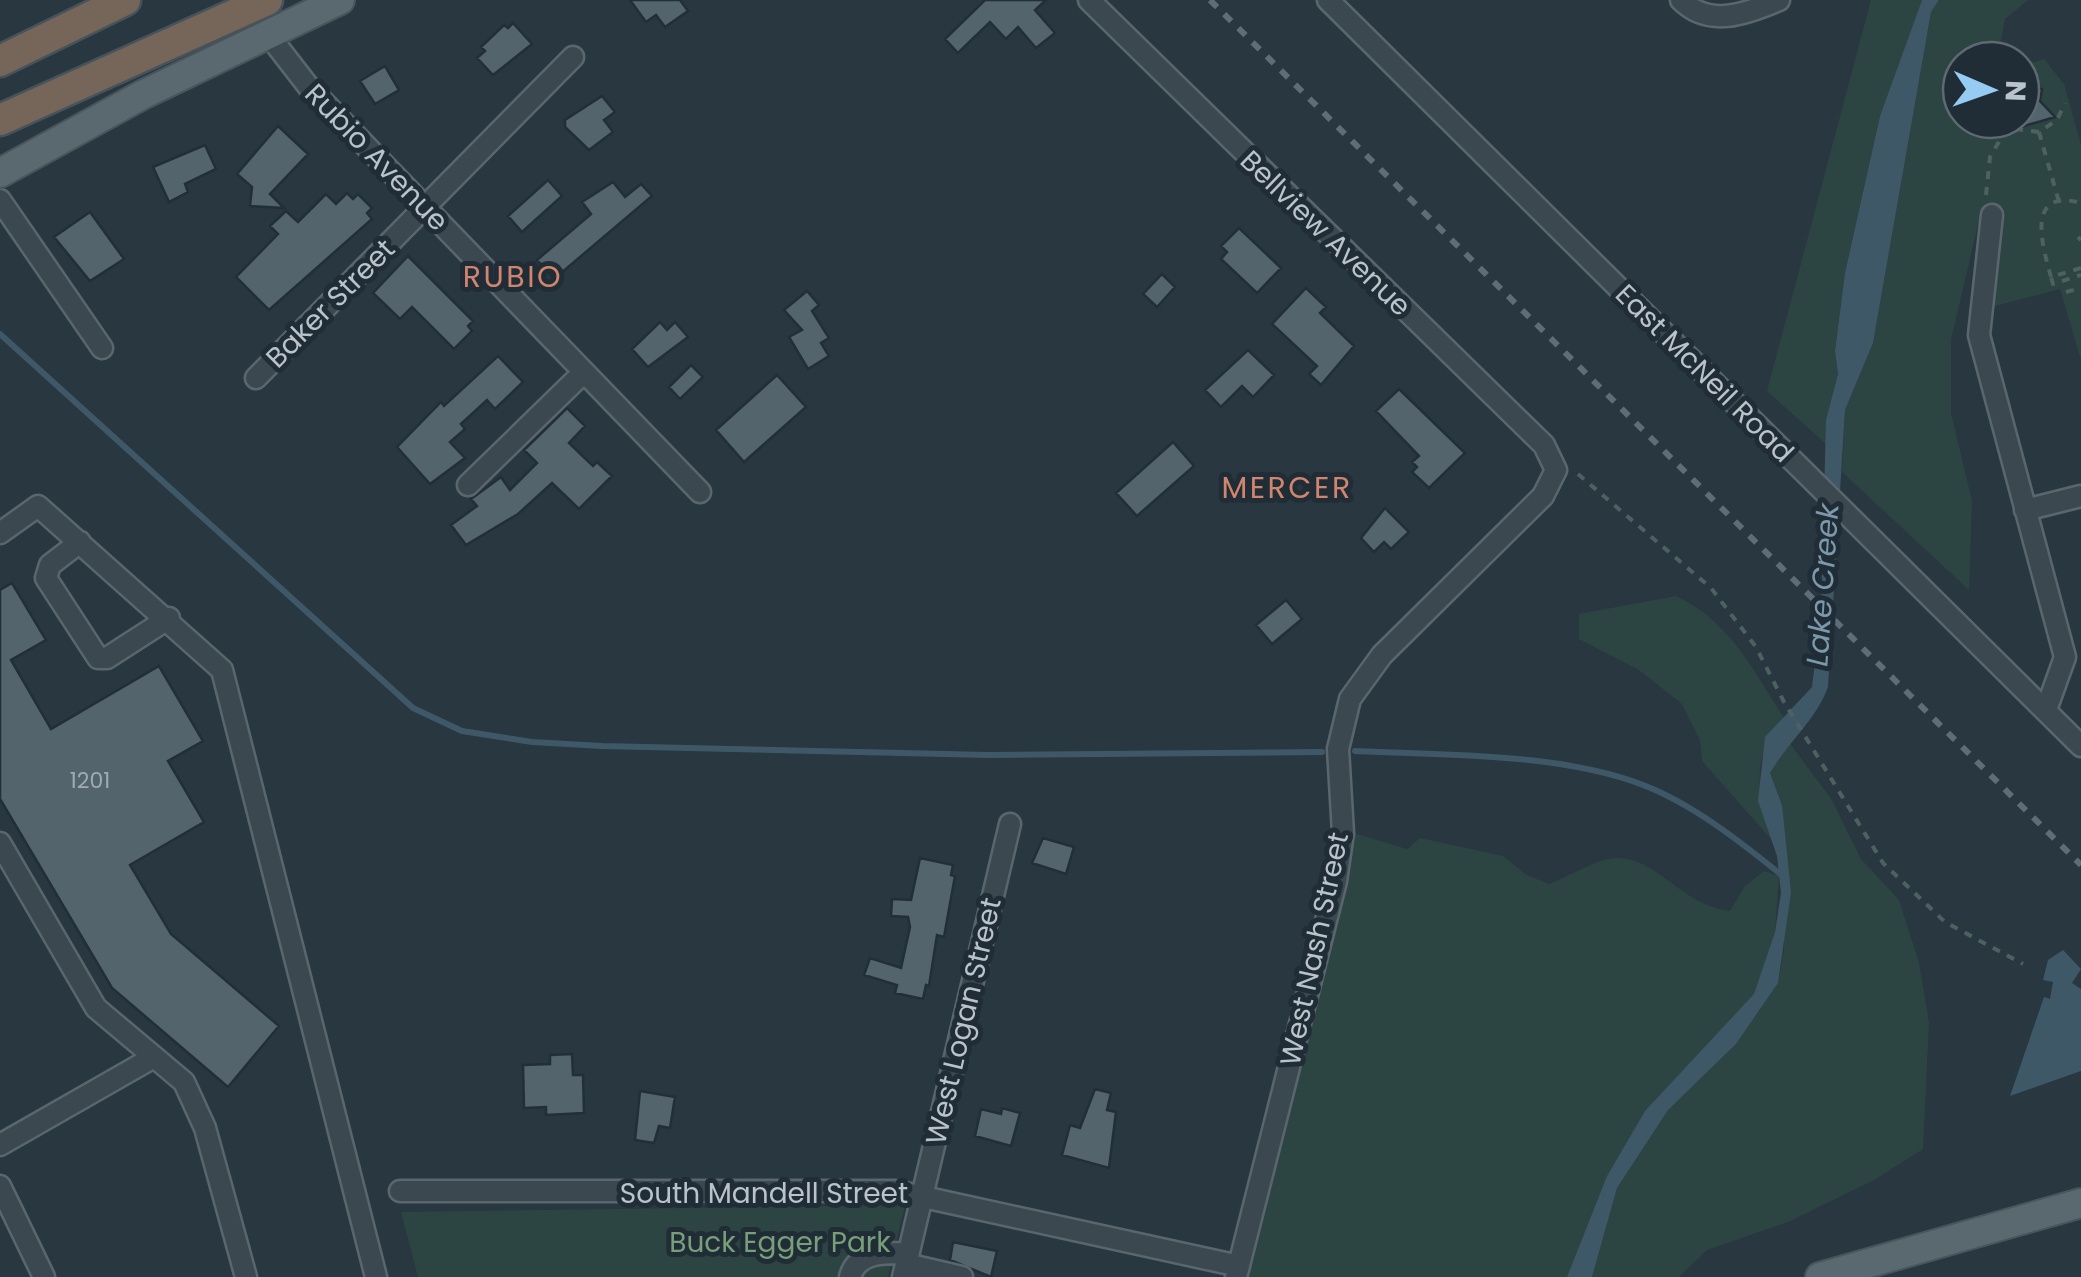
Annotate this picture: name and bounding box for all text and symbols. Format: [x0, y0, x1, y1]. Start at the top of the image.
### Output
north arrow [1941, 40, 2041, 140]
street label: Rubio Avenue [296, 75, 457, 240]
text: N [1996, 80, 2035, 102]
street label: Bellview Avenue [1232, 142, 1420, 325]
street label: Baker Street [257, 230, 403, 376]
district label: RUBIO [463, 255, 563, 298]
street label: East McNeil Road [1607, 275, 1803, 471]
district label: MERCER [1221, 466, 1353, 509]
water label: Lake Creek [1795, 501, 1850, 668]
house number: 1201 [70, 765, 110, 796]
street label: West Nash Street [1271, 829, 1358, 1069]
street label: West Logan Street [916, 894, 1011, 1148]
street label: South Mandell Street [620, 1174, 908, 1213]
park label: Buck Egger Park [669, 1223, 891, 1262]

